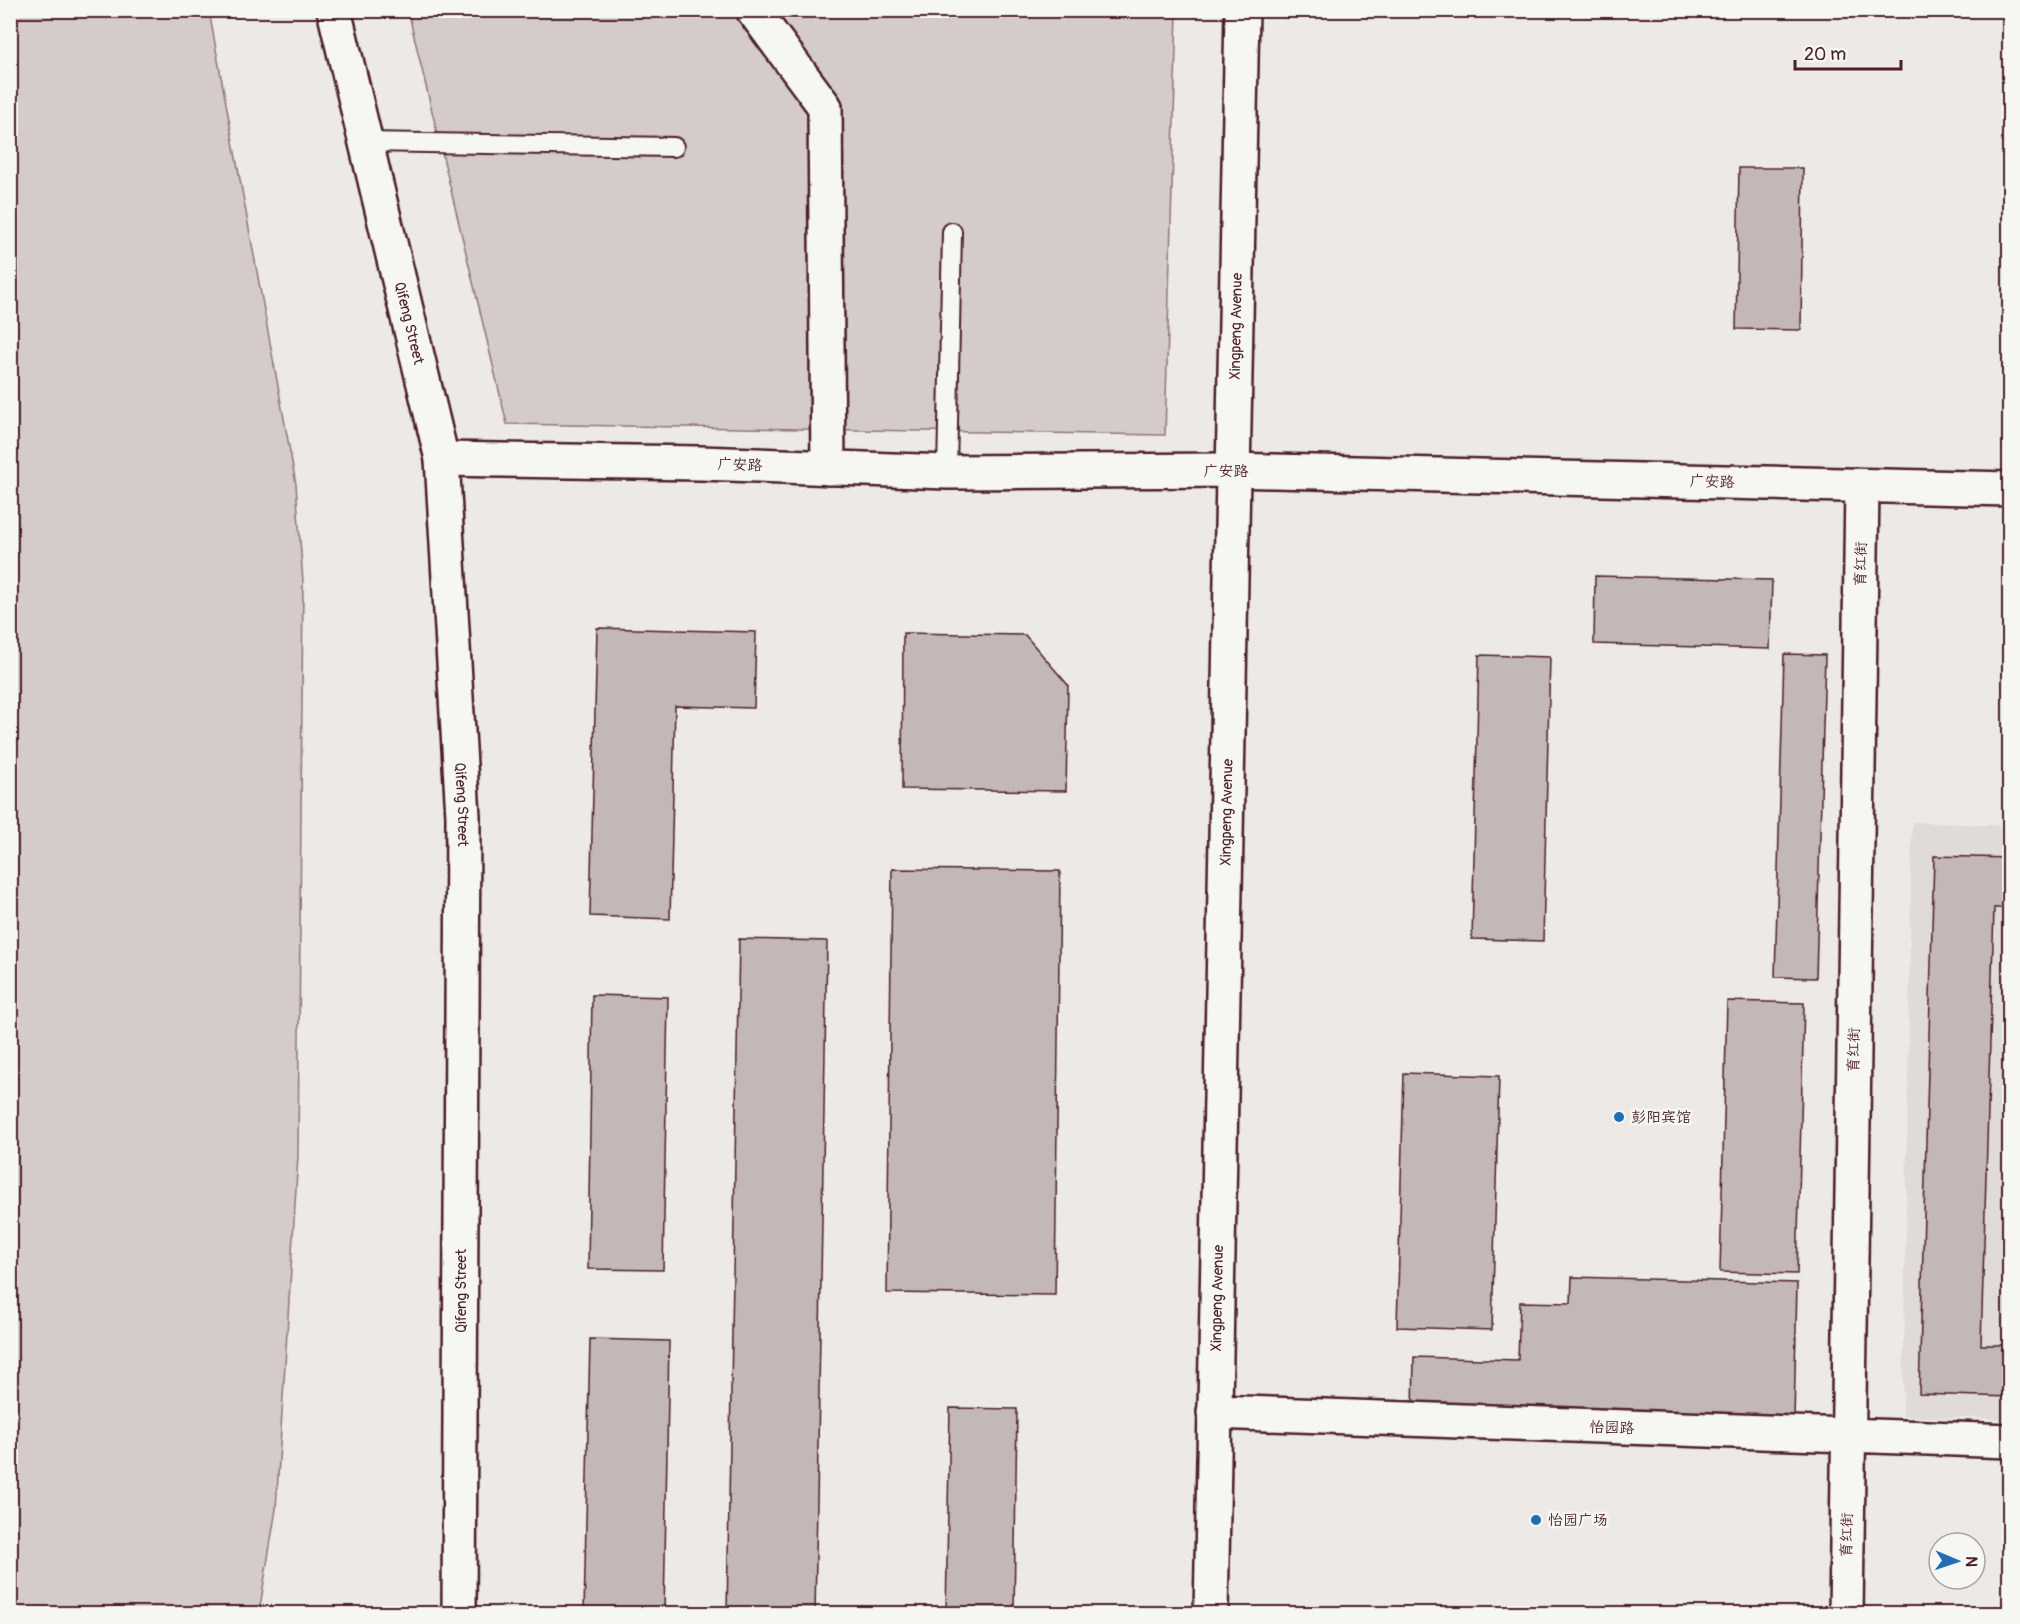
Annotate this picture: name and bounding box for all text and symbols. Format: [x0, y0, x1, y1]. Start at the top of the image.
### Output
scale bar [1795, 33, 1902, 71]
text: 20 m [1804, 43, 1846, 66]
street label: Xingpeng Avenue [1225, 272, 1246, 380]
street label: Qifeng Street [390, 280, 429, 367]
street label: 广安路 [717, 455, 763, 475]
street label: 广安路 [1203, 462, 1249, 481]
street label: 广安路 [1689, 472, 1735, 492]
street label: 育红街 [1851, 541, 1871, 587]
street label: Xingpeng Avenue [1216, 758, 1237, 866]
street label: Qifeng Street [450, 762, 473, 848]
street label: 育红街 [1844, 1027, 1864, 1073]
place label: 彭阳宾馆 [1631, 1108, 1691, 1127]
marker: 彭阳宾馆 [1612, 1110, 1626, 1124]
street label: Xingpeng Avenue [1207, 1244, 1228, 1352]
street label: Qifeng Street [452, 1248, 471, 1333]
street label: 怡园路 [1589, 1418, 1635, 1438]
place label: 怡园广场 [1548, 1511, 1608, 1530]
street label: 育红街 [1837, 1512, 1857, 1558]
marker: 怡园广场 [1529, 1513, 1543, 1527]
north arrow [1927, 1531, 1987, 1591]
text: N [1961, 1556, 1981, 1567]

